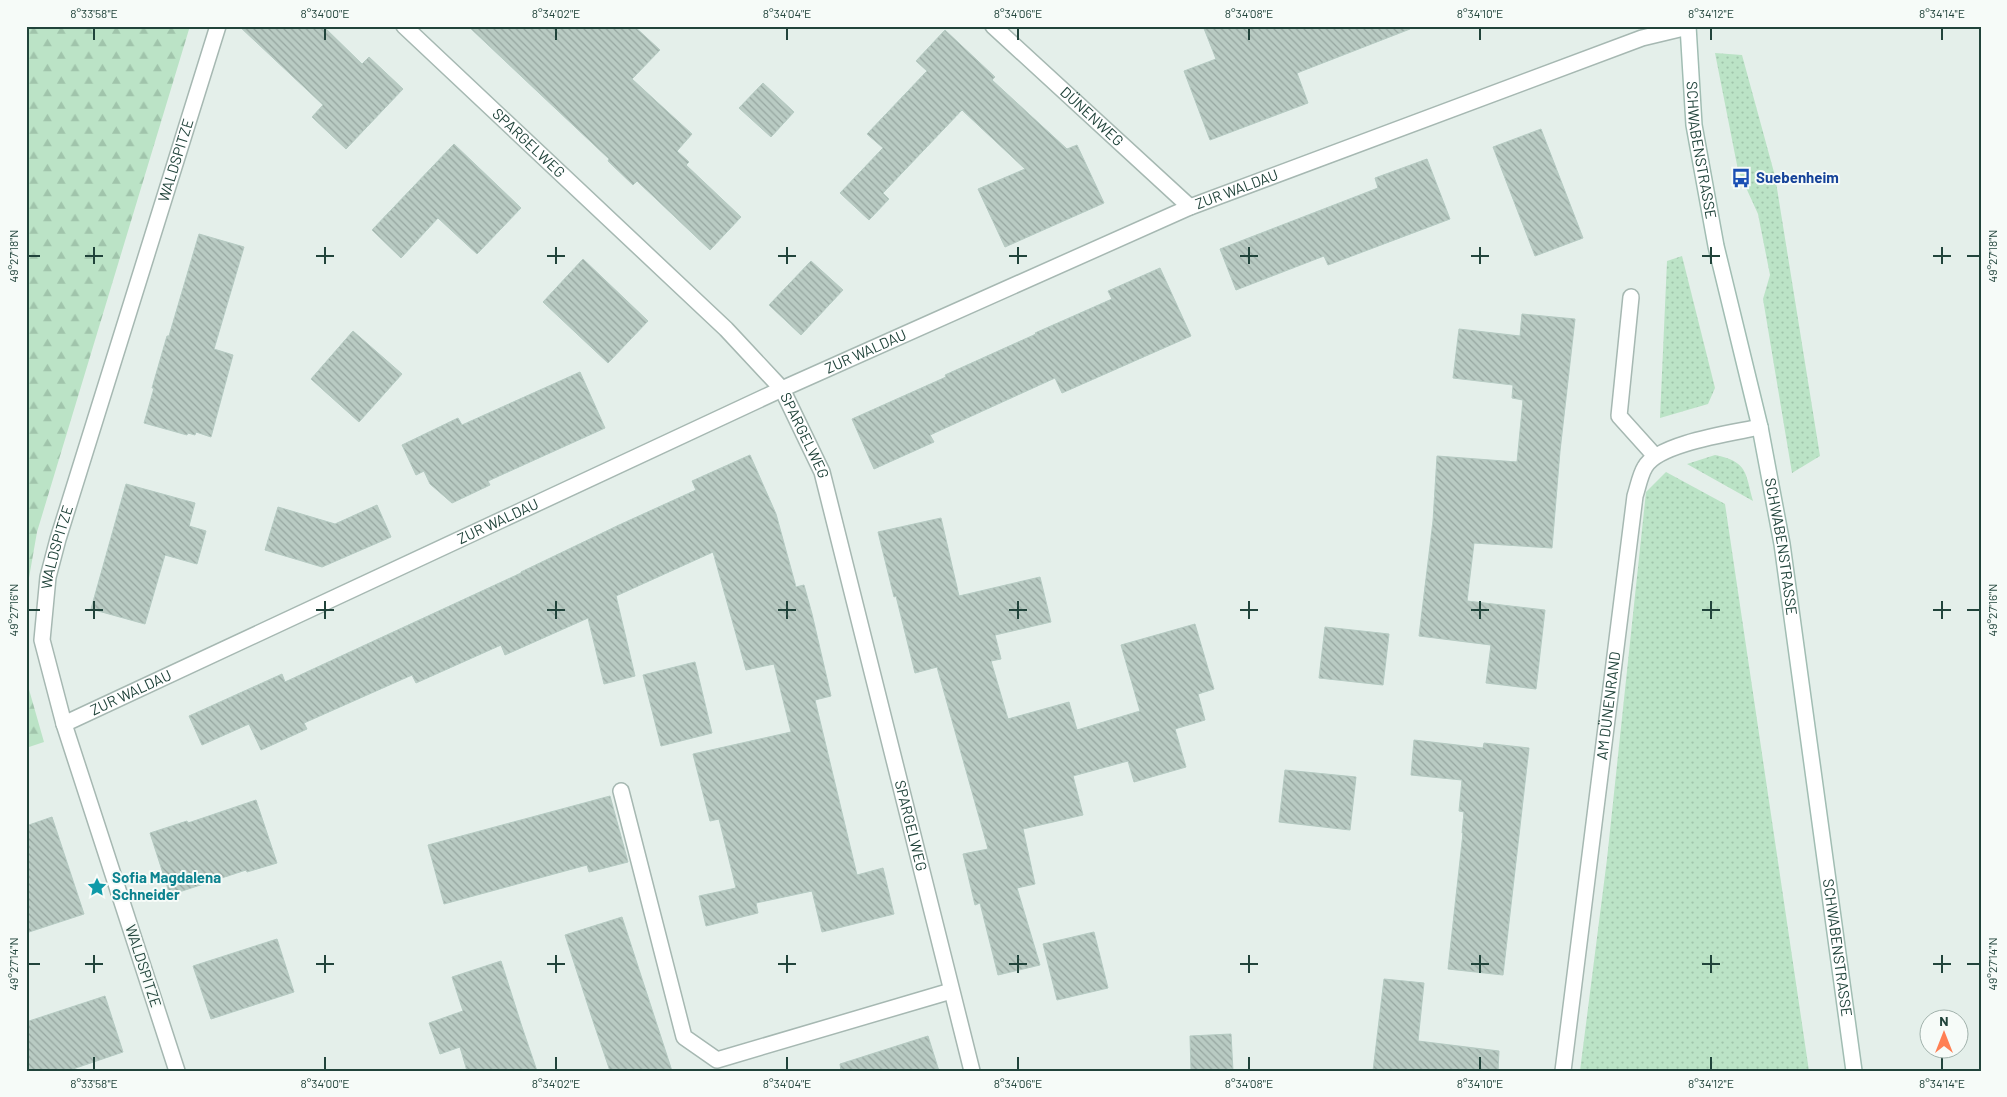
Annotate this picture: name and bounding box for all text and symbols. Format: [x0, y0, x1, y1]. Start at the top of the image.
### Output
text: 8°33'58"E [70, 6, 118, 20]
text: 8°34'00"E [301, 6, 350, 20]
text: 8°34'02"E [532, 6, 580, 20]
text: 8°34'04"E [763, 6, 811, 20]
text: 8°34'06"E [994, 6, 1042, 20]
text: 8°34'08"E [1225, 6, 1273, 20]
text: 8°34'10"E [1457, 6, 1503, 20]
text: 8°34'12"E [1688, 6, 1734, 20]
text: 8°34'14"E [1919, 6, 1965, 20]
street label: SCHWABENSTRASSE [1683, 81, 1721, 220]
street label: DÜNENWEG [1057, 82, 1128, 149]
street label: SPARGELWEG [489, 104, 569, 181]
street label: WALDSPITZE [154, 116, 197, 204]
street label: ZUR WALDAU [1192, 165, 1280, 212]
bus stop icon: Suebenheim [1730, 167, 1752, 189]
place label: Suebenheim [1756, 168, 1839, 186]
text: 49°27'18"N [6, 230, 20, 282]
text: 49°27'18"N [1985, 230, 1999, 282]
street label: ZUR WALDAU [822, 325, 909, 377]
street label: SPARGELWEG [777, 389, 833, 480]
street label: SCHWABENSTRASSE [1762, 476, 1802, 617]
street label: ZUR WALDAU [454, 494, 541, 547]
street label: WALDSPITZE [37, 503, 76, 590]
text: 49°27'16"N [6, 584, 20, 636]
text: 49°27'16"N [1985, 584, 1999, 636]
street label: AM DÜNENRAND [1592, 650, 1623, 761]
street label: ZUR WALDAU [87, 665, 174, 718]
street label: SPARGELWEG [891, 778, 932, 873]
place label: Sofia Magdalena Schneider [112, 868, 221, 903]
place icon: Sofia Magdalena Schneider [86, 876, 108, 898]
street label: SCHWABENSTRASSE [1820, 877, 1856, 1018]
street label: WALDSPITZE [122, 922, 166, 1009]
text: 49°27'14"N [6, 937, 20, 991]
text: 49°27'14"N [1985, 937, 1999, 991]
north arrow [1920, 1010, 1970, 1060]
text: N [1939, 1012, 1949, 1029]
text: 8°33'58"E [70, 1076, 118, 1090]
text: 8°34'00"E [301, 1076, 350, 1090]
text: 8°34'02"E [532, 1076, 580, 1090]
text: 8°34'04"E [763, 1076, 811, 1090]
text: 8°34'06"E [994, 1076, 1042, 1090]
text: 8°34'08"E [1225, 1076, 1273, 1090]
text: 8°34'10"E [1457, 1076, 1503, 1090]
text: 8°34'12"E [1688, 1076, 1734, 1090]
text: 8°34'14"E [1919, 1076, 1965, 1090]

